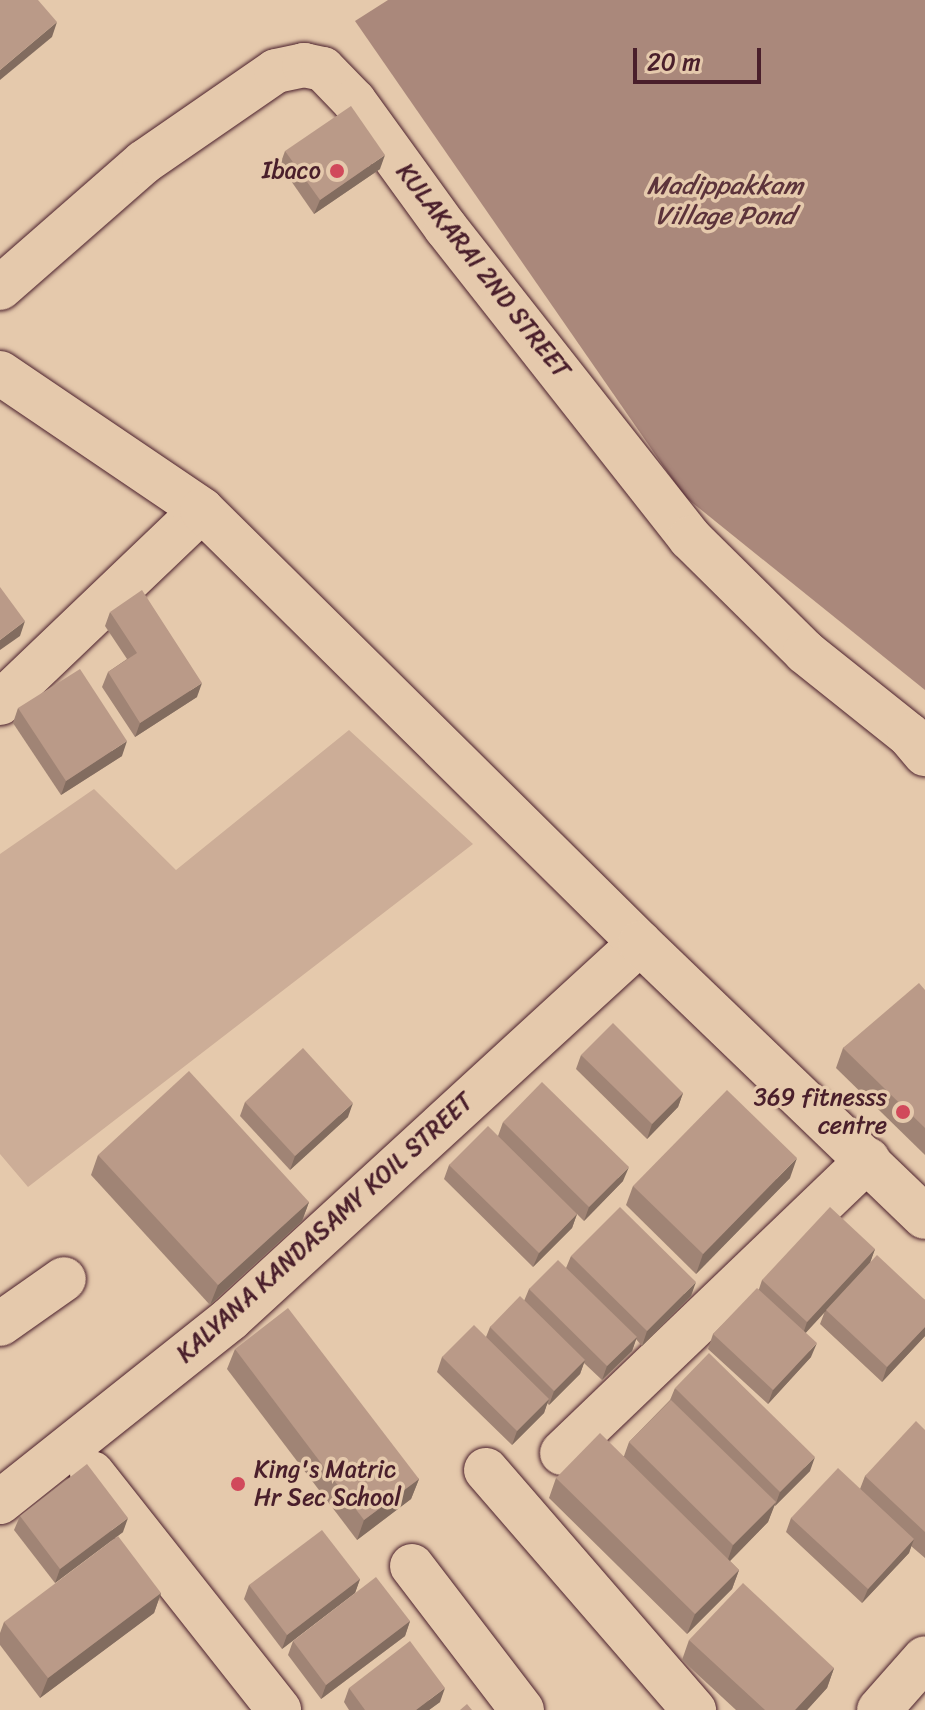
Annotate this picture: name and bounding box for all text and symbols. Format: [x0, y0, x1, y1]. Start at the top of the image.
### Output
scale bar [637, 32, 765, 82]
text: 20 m [647, 41, 701, 83]
place label: Ibaco [262, 157, 321, 185]
street label: KULAKARAI 2ND STREET [390, 158, 576, 384]
marker: Ibaco [328, 162, 346, 180]
water label: Madippakkam Village Pond [647, 170, 803, 232]
place label: 369 fitnesss centre [754, 1084, 887, 1140]
street label: KALYANA KANDASAMY KOIL STREET [171, 1087, 479, 1369]
marker: 369 fitnesss centre [894, 1103, 912, 1121]
place label: King's Matric Hr Sec School [254, 1456, 404, 1512]
marker: King's Matric Hr Sec School [229, 1475, 247, 1493]

